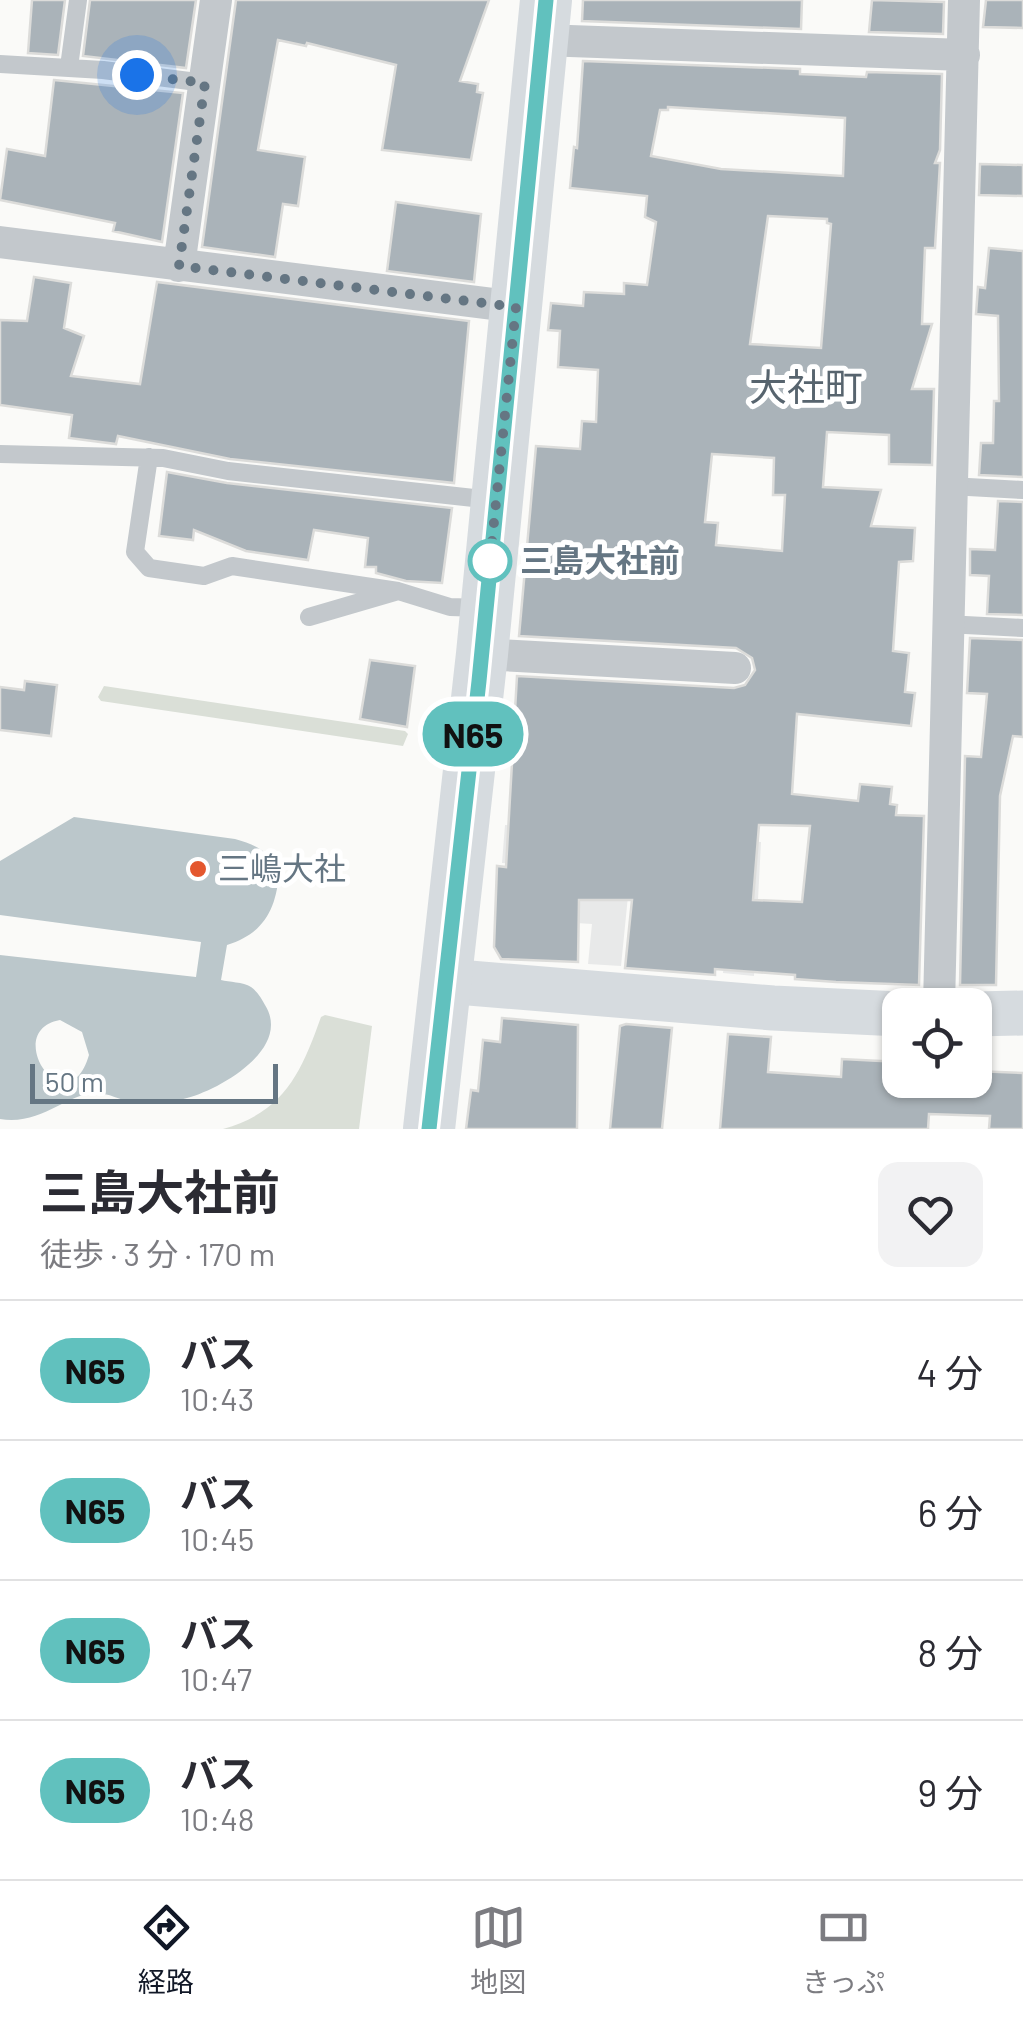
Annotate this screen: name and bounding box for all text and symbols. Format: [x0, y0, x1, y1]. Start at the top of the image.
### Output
your location [112, 50, 162, 100]
district label: 大社町 [749, 363, 863, 409]
marker: 三島大社前 [469, 540, 511, 582]
place label: 三島大社前 [520, 540, 680, 578]
line badge: N65 [416, 702, 530, 766]
text: N65 [443, 713, 503, 755]
place label: 三嶋大社 [218, 848, 346, 886]
marker: 三嶋大社 [187, 858, 209, 880]
map controls [882, 988, 992, 1098]
button: locate [882, 988, 992, 1098]
scale bar [30, 1059, 278, 1104]
text: 50 m [45, 1064, 104, 1098]
text: 三島大社前 [40, 1162, 280, 1220]
button: heart [878, 1162, 983, 1267]
text: 徒歩 · 3 分 · 170 m [40, 1234, 275, 1272]
text: バス [180, 1330, 256, 1376]
text: N65 [65, 1349, 125, 1391]
text: 4 分 [916, 1349, 983, 1395]
text: 10:43 [180, 1379, 254, 1417]
text: バス [180, 1470, 256, 1516]
text: N65 [65, 1489, 125, 1531]
text: 6 分 [918, 1489, 983, 1535]
text: 10:45 [180, 1519, 254, 1557]
text: バス [180, 1610, 256, 1656]
text: N65 [65, 1629, 125, 1671]
text: 8 分 [918, 1629, 983, 1675]
text: 10:47 [180, 1659, 252, 1697]
text: バス [180, 1750, 256, 1796]
text: N65 [65, 1769, 125, 1811]
text: 9 分 [918, 1769, 983, 1815]
text: 10:48 [180, 1799, 254, 1837]
tab: 経路 [138, 1900, 194, 2000]
tab: 地図 [470, 1900, 526, 2000]
tab: きっぷ [802, 1900, 885, 2000]

